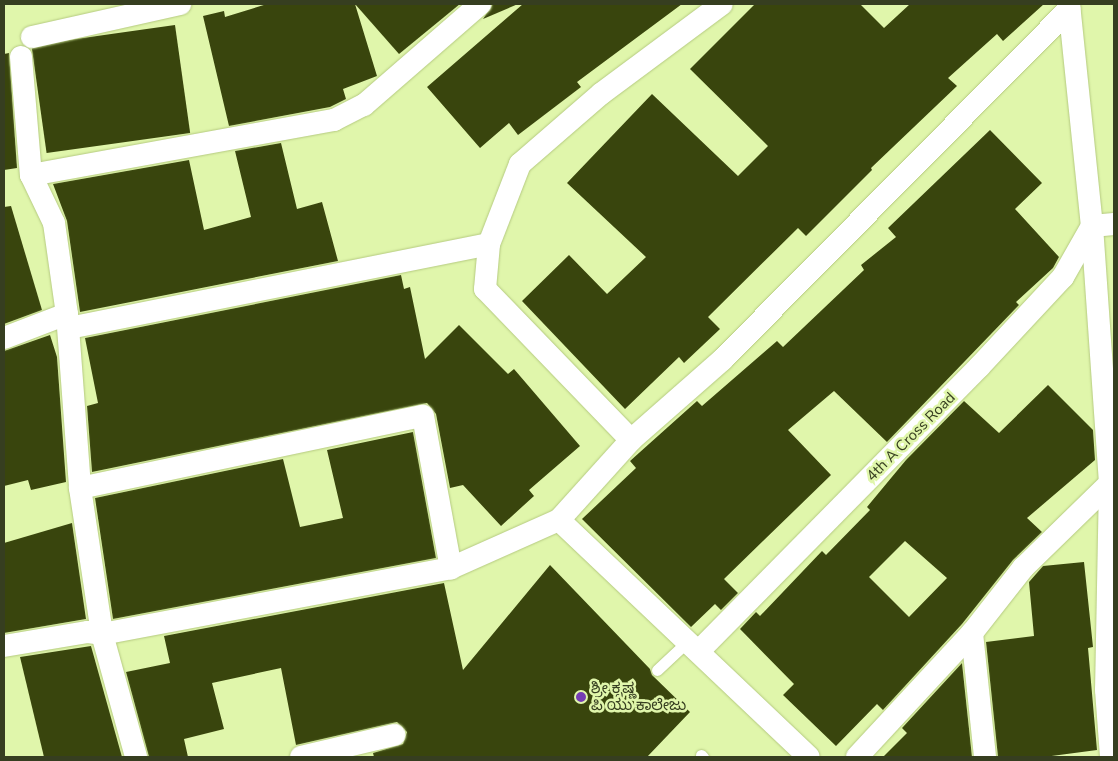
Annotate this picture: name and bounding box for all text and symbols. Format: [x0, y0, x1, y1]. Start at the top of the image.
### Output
street label: 4th A Cross Road [863, 389, 959, 485]
place label: ಶ್ರೀ ಕೃಷ್ಣ ಪಿ ಯು ಕಾಲೇಜು [591, 679, 686, 714]
marker: ಶ್ರೀ ಕೃಷ್ಣ ಪಿ ಯು ಕಾಲೇಜು [575, 691, 587, 703]

